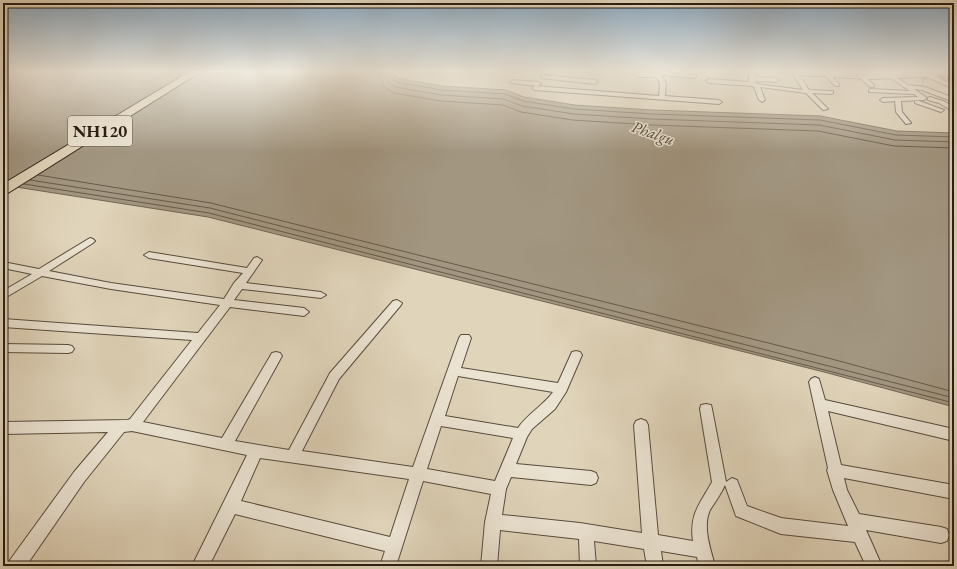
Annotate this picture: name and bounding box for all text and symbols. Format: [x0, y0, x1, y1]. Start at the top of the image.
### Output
road number: NH120 [68, 116, 132, 146]
water label: Phalgu [629, 116, 677, 150]

